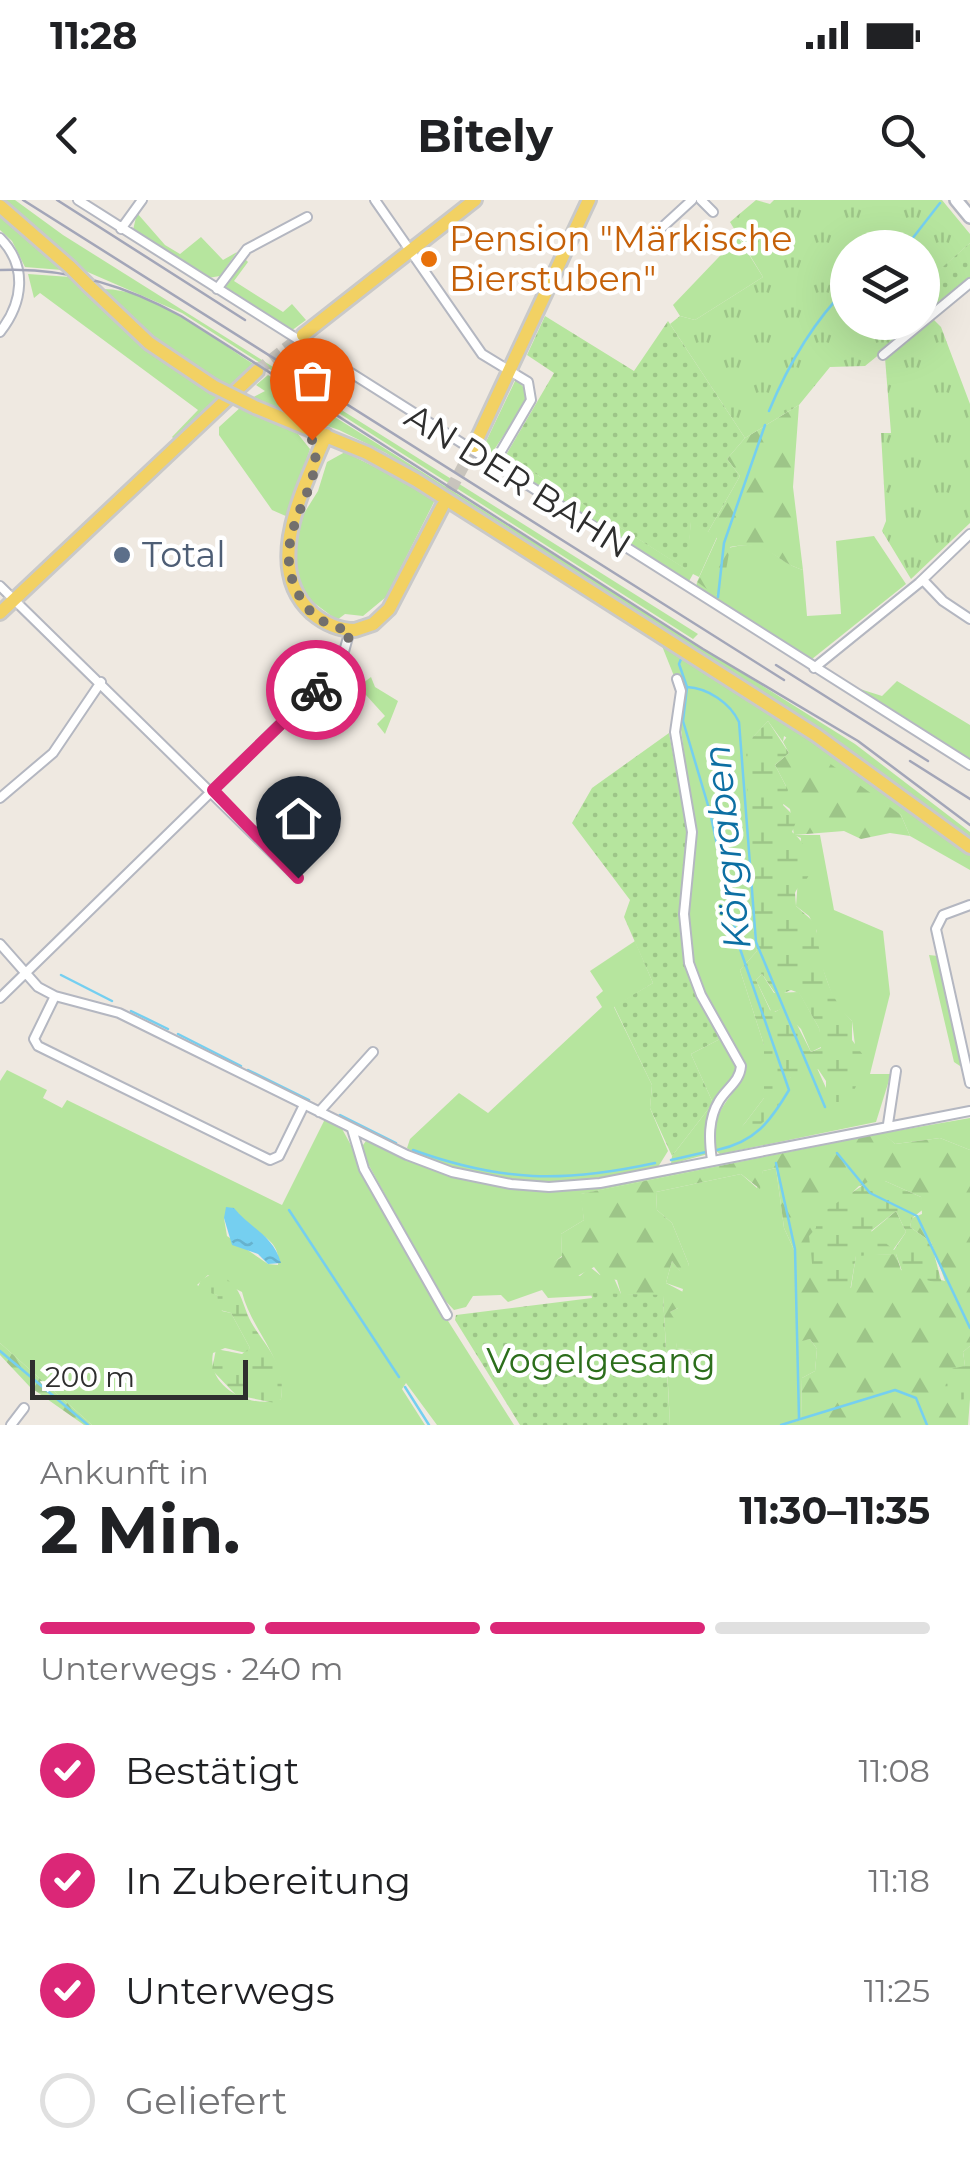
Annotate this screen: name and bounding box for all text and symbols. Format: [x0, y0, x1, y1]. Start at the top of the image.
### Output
text: 11:28 [50, 12, 137, 59]
icon: back [40, 108, 95, 163]
text: Bitely [417, 108, 553, 163]
icon: search [875, 108, 930, 163]
place label: Pension "Märkische Bierstuben" [449, 217, 792, 300]
map controls [830, 230, 940, 340]
button: layers [830, 230, 940, 340]
marker: Pension "Märkische Bierstuben" [418, 248, 440, 270]
pin [270, 338, 355, 441]
icon: bag [285, 353, 340, 408]
street label: AN DER BAHN [398, 394, 639, 567]
place label: Total [142, 533, 226, 576]
marker: Total [111, 544, 133, 566]
courier [266, 640, 366, 740]
icon: bike [289, 663, 344, 718]
water label: Körgraben [692, 742, 761, 952]
pin [256, 776, 341, 879]
icon: home [271, 791, 326, 846]
park label: Vogelgesang [486, 1339, 716, 1382]
scale bar [30, 1355, 248, 1400]
text: 200 m [45, 1360, 135, 1394]
text: Ankunft in [40, 1453, 209, 1492]
text: 11:30–11:35 [739, 1487, 930, 1534]
text: 2 Min. [40, 1490, 240, 1569]
text: Unterwegs · 240 m [40, 1649, 343, 1688]
icon: check [40, 1743, 95, 1798]
text: Bestätigt [125, 1747, 299, 1794]
text: 11:08 [859, 1751, 930, 1790]
icon: check [40, 1853, 95, 1908]
text: In Zubereitung [125, 1857, 411, 1904]
text: 11:18 [868, 1861, 930, 1900]
icon: check [40, 1963, 95, 2018]
text: Unterwegs [125, 1967, 335, 2014]
text: 11:25 [864, 1971, 930, 2010]
text: Geliefert [125, 2077, 287, 2124]

